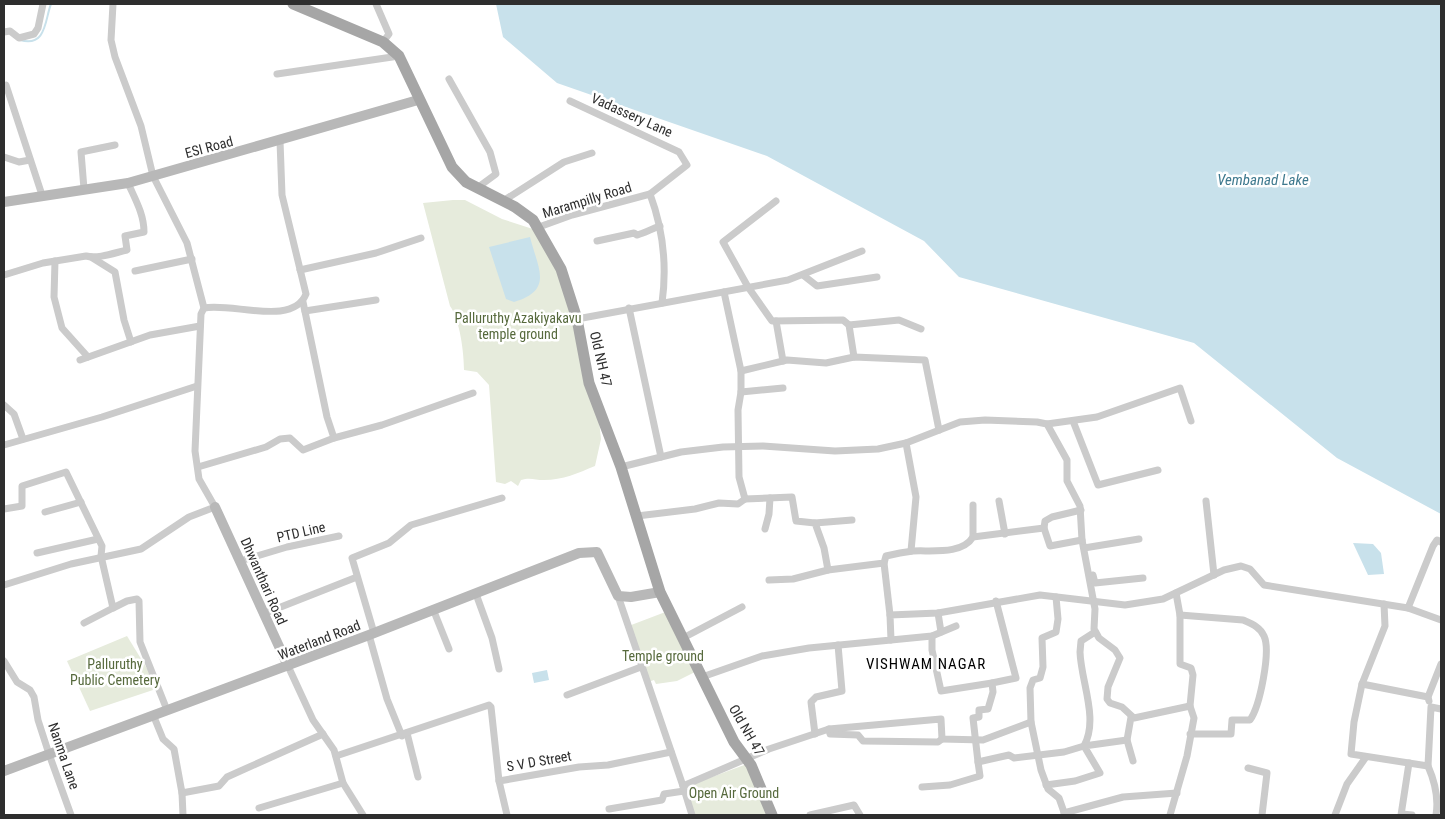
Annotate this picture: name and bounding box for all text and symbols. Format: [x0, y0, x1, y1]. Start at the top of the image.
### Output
street label: Vadassery Lane [589, 90, 676, 140]
street label: ESI Road [183, 133, 235, 161]
water label: Vembanad Lake [1217, 171, 1309, 189]
street label: Marampilly Road [541, 179, 633, 221]
park label: Palluruthy Azakiyakavu temple ground [454, 310, 582, 342]
street label: Old NH 47 [587, 330, 615, 388]
street label: PTD Line [275, 519, 327, 545]
street label: Dhwanthari Road [238, 535, 290, 627]
street label: Waterland Road [275, 617, 363, 663]
park label: Temple ground [622, 648, 704, 664]
district label: VISHWAM NAGAR [866, 655, 986, 673]
park label: Palluruthy Public Cemetery [70, 656, 160, 688]
street label: Old NH 47 [726, 702, 768, 758]
street label: Nanma Lane [45, 721, 83, 792]
street label: S V D Street [505, 747, 573, 775]
park label: Open Air Ground [689, 785, 779, 801]

